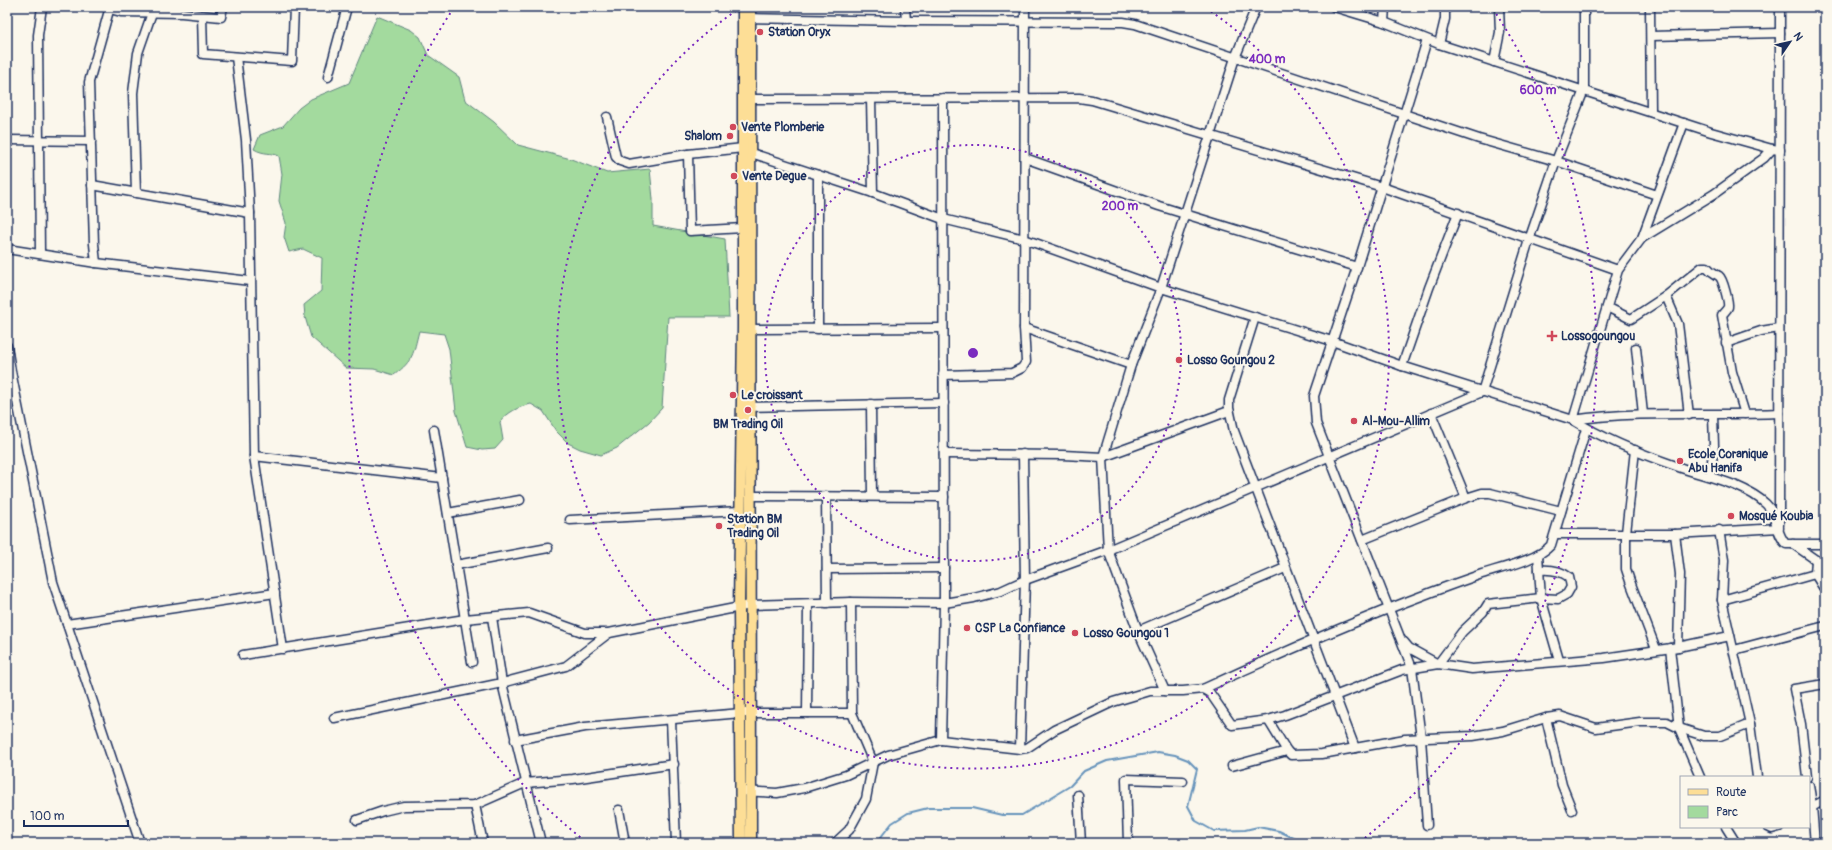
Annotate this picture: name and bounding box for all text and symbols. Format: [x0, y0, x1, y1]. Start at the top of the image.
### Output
north arrow [1770, 22, 1810, 62]
place label: Station Oryx [768, 25, 831, 40]
marker: Station Oryx [755, 27, 765, 37]
text: N [1790, 30, 1806, 44]
text: 400 m [1248, 52, 1286, 67]
text: 600 m [1520, 83, 1557, 98]
place label: Vente Plomberie [741, 120, 825, 135]
marker: Vente Plomberie [728, 122, 738, 132]
place label: Shalom [684, 129, 722, 144]
marker: Shalom [725, 131, 735, 141]
place label: Vente Degue [742, 169, 807, 184]
marker: Vente Degue [729, 171, 739, 181]
text: 200 m [1102, 199, 1139, 214]
place label: Lossogoungou [1561, 329, 1635, 344]
marker: Lossogoungou [1546, 330, 1558, 342]
centre of rings [966, 346, 980, 360]
place label: Losso Goungou 2 [1187, 353, 1275, 368]
marker: Losso Goungou 2 [1174, 355, 1184, 365]
place label: Le croissant [741, 388, 804, 403]
marker: Le croissant [728, 390, 738, 400]
marker: BM Trading Oil [743, 405, 753, 415]
place label: Al-Mou-Allim [1362, 414, 1430, 429]
marker: Al-Mou-Allim [1349, 416, 1359, 426]
place label: BM Trading Oil [713, 417, 783, 432]
place label: Ecole Coranique Abu Hanifa [1688, 447, 1769, 476]
marker: Ecole Coranique Abu Hanifa [1675, 456, 1685, 466]
place label: Mosqué Koubia [1739, 509, 1814, 524]
marker: Mosqué Koubia [1726, 511, 1736, 521]
place label: Station BM Trading Oil [726, 512, 783, 541]
marker: Station BM Trading Oil [714, 521, 724, 531]
place label: CSP La Confiance [975, 621, 1066, 636]
marker: CSP La Confiance [962, 623, 972, 633]
place label: Losso Goungou 1 [1083, 626, 1169, 641]
marker: Losso Goungou 1 [1070, 628, 1080, 638]
legend [1680, 776, 1810, 828]
text: Route [1716, 785, 1746, 800]
scale bar [24, 802, 128, 828]
text: Parc [1716, 805, 1738, 820]
text: 100 m [30, 809, 65, 824]

